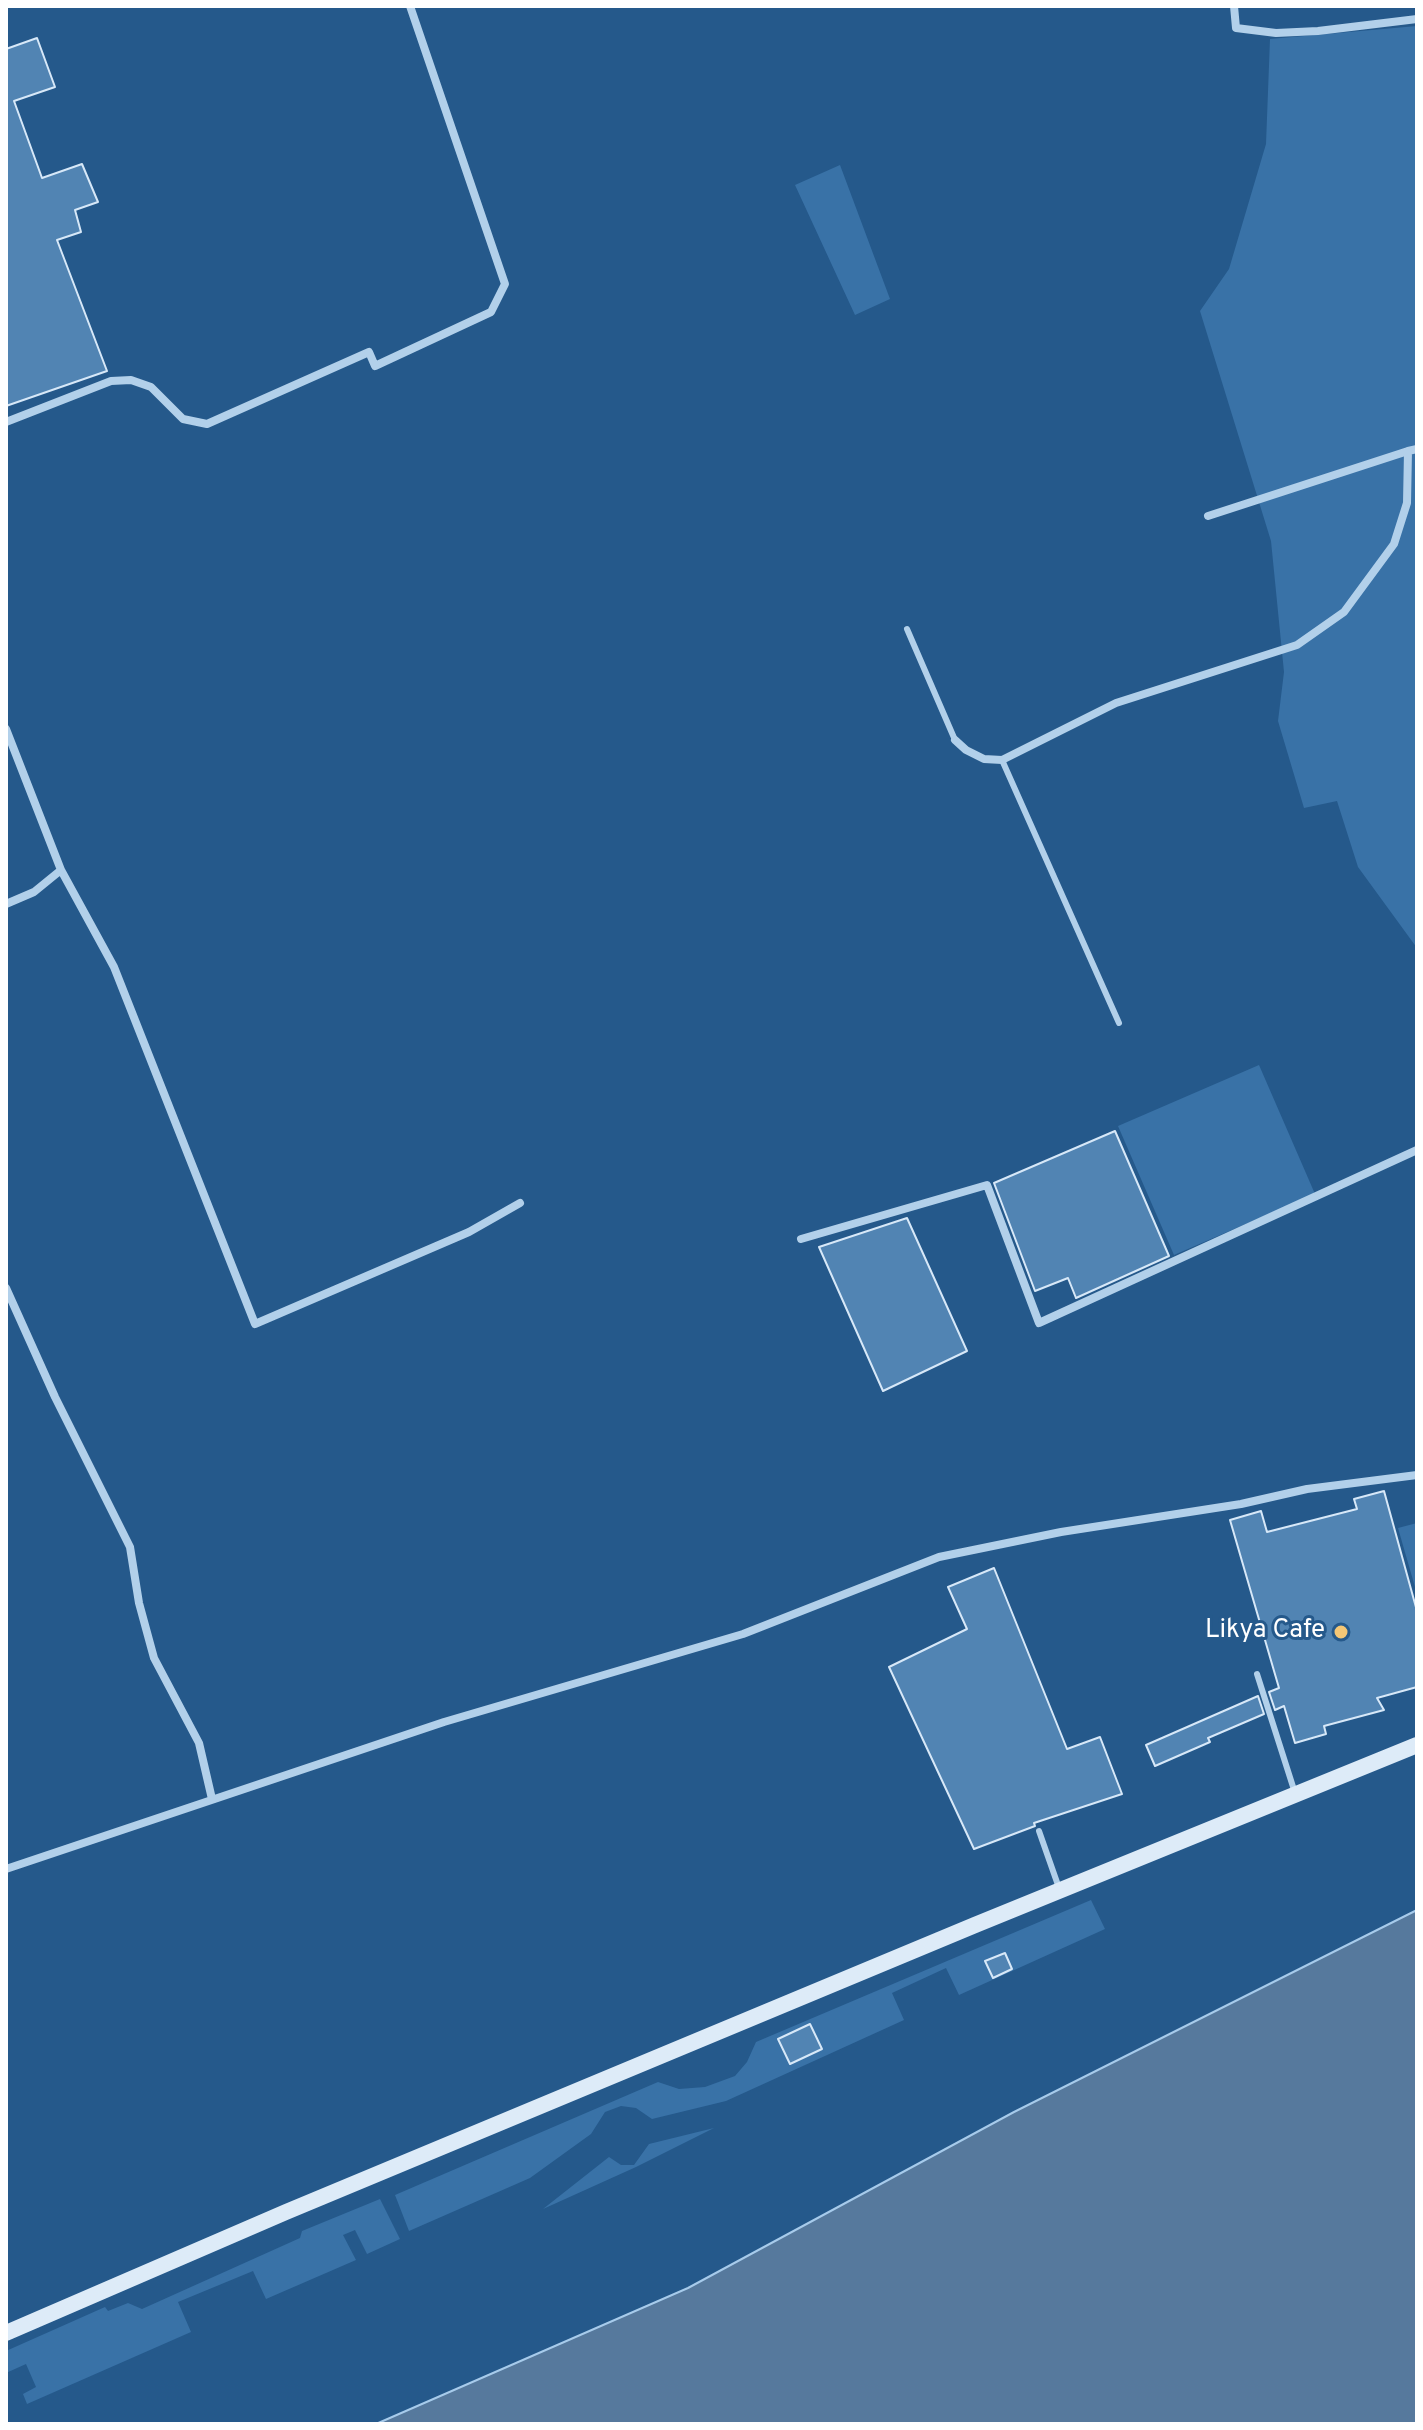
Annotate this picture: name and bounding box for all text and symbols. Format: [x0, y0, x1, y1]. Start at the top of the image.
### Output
place label: Likya Cafe [1205, 1616, 1325, 1648]
marker: Likya Cafe [1332, 1623, 1350, 1641]

